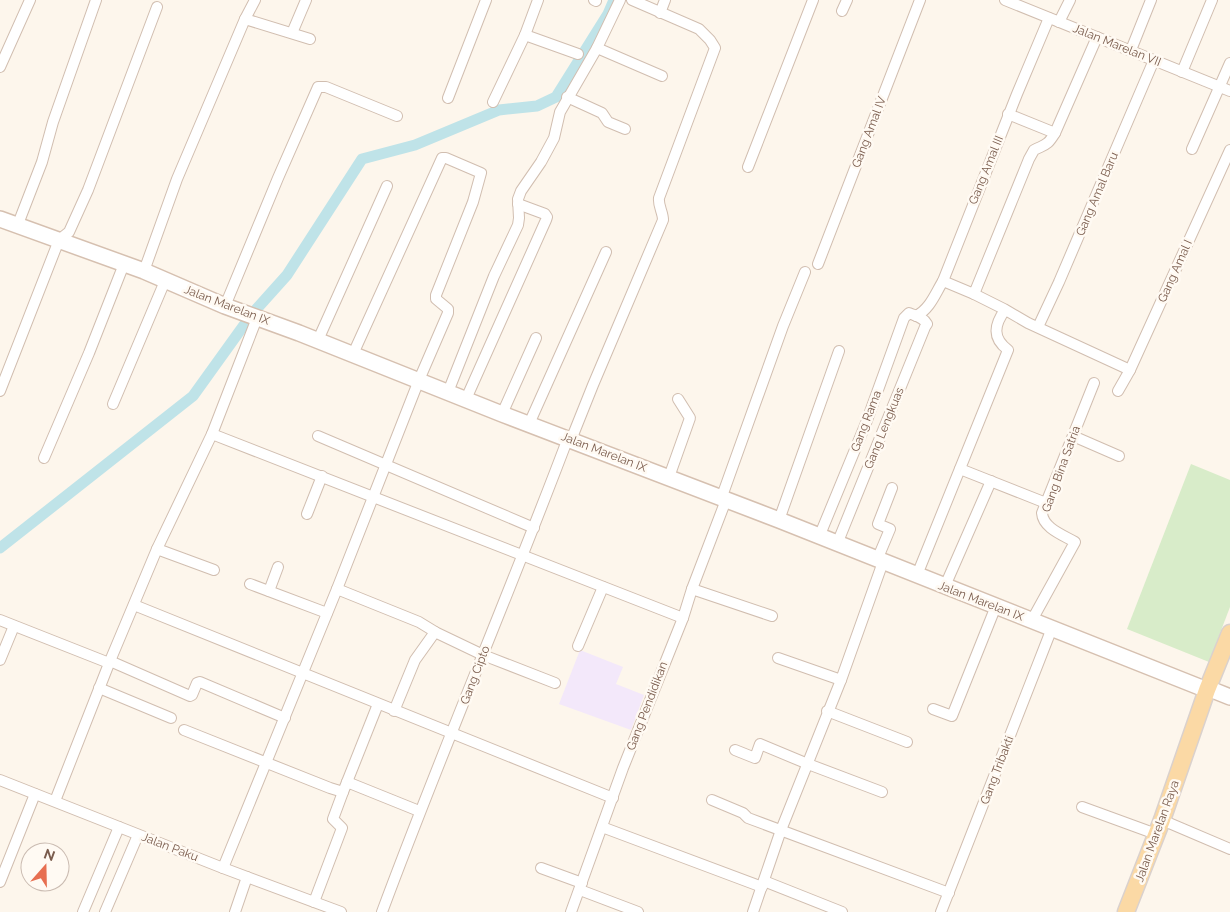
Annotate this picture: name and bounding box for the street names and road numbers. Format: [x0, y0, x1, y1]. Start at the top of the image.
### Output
street label: Jalan Marelan VII [1071, 21, 1163, 69]
street label: Gang Amal IV [849, 94, 889, 170]
street label: Gang Amal III [966, 134, 1006, 206]
street label: Gang Amal Baru [1073, 150, 1121, 238]
street label: Gang Amal I [1155, 238, 1195, 304]
street label: Jalan Marelan IX [182, 282, 272, 328]
street label: Gang Lengkuas [861, 385, 907, 471]
street label: Gang Rama [848, 388, 884, 454]
street label: Gang Bina Satria [1039, 424, 1083, 514]
street label: Jalan Marelan IX [559, 429, 649, 475]
street label: Jalan Marelan IX [936, 578, 1026, 624]
street label: Gang Cipto [457, 644, 493, 706]
street label: Gang Pendidikan [624, 660, 670, 752]
street label: Gang Tribakti [978, 734, 1016, 806]
street label: Jalan Marelan Raya [1132, 778, 1182, 884]
street label: Jalan Paku [140, 830, 200, 864]

